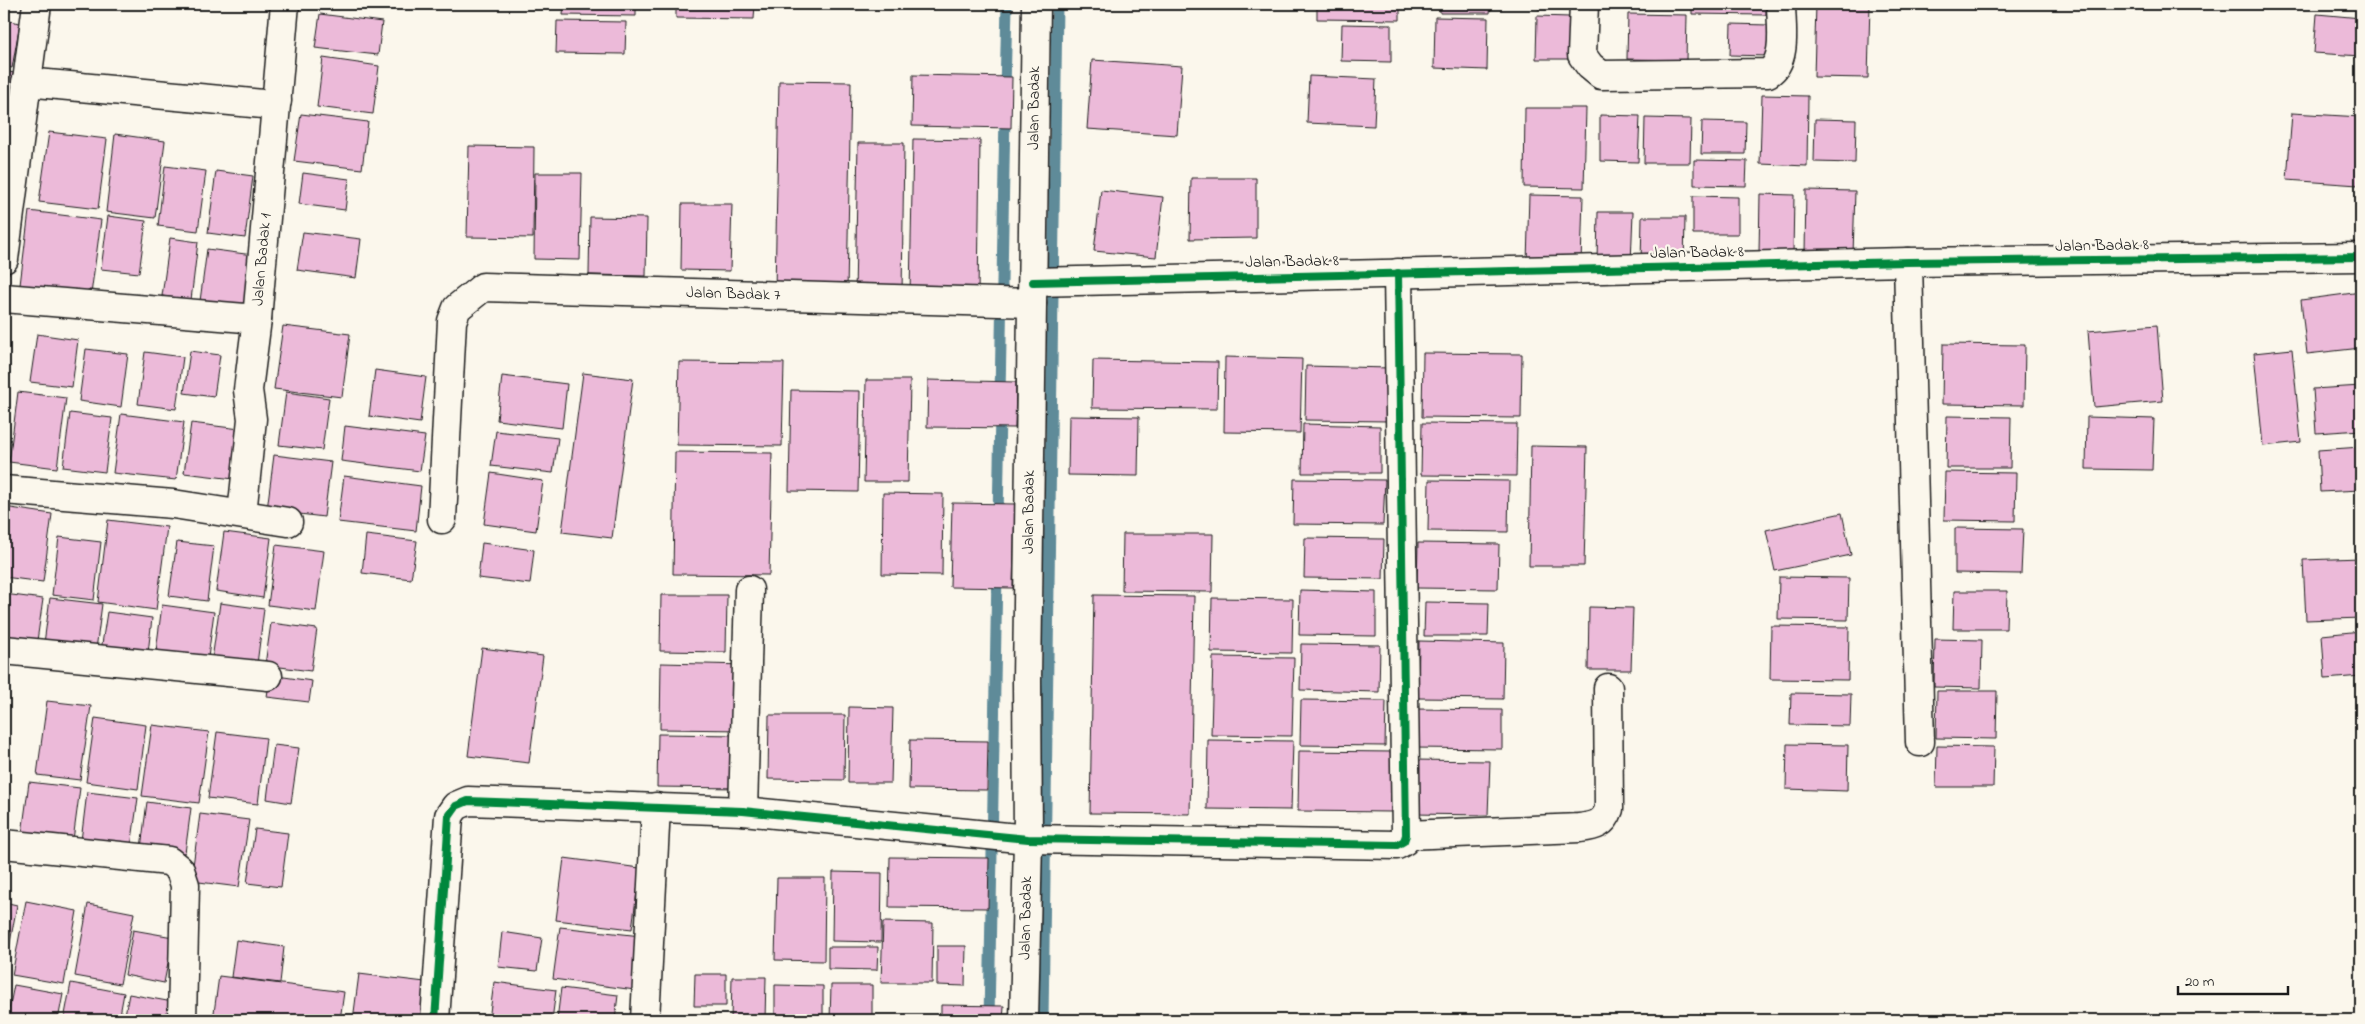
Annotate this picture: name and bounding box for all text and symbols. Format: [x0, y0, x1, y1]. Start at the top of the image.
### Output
street label: Jalan Badak [1022, 65, 1047, 150]
street label: Jalan Badak 1 [246, 212, 278, 307]
street label: Jalan Badak 8 [2055, 233, 2149, 259]
street label: Jalan Badak 8 [1650, 240, 1744, 266]
street label: Jalan Badak 8 [1245, 249, 1339, 275]
street label: Jalan Badak 7 [686, 281, 781, 308]
street label: Jalan Badak [1017, 469, 1042, 554]
street label: Jalan Badak [1013, 875, 1039, 960]
scale bar [2178, 964, 2288, 996]
text: 20 m [2185, 971, 2215, 993]

